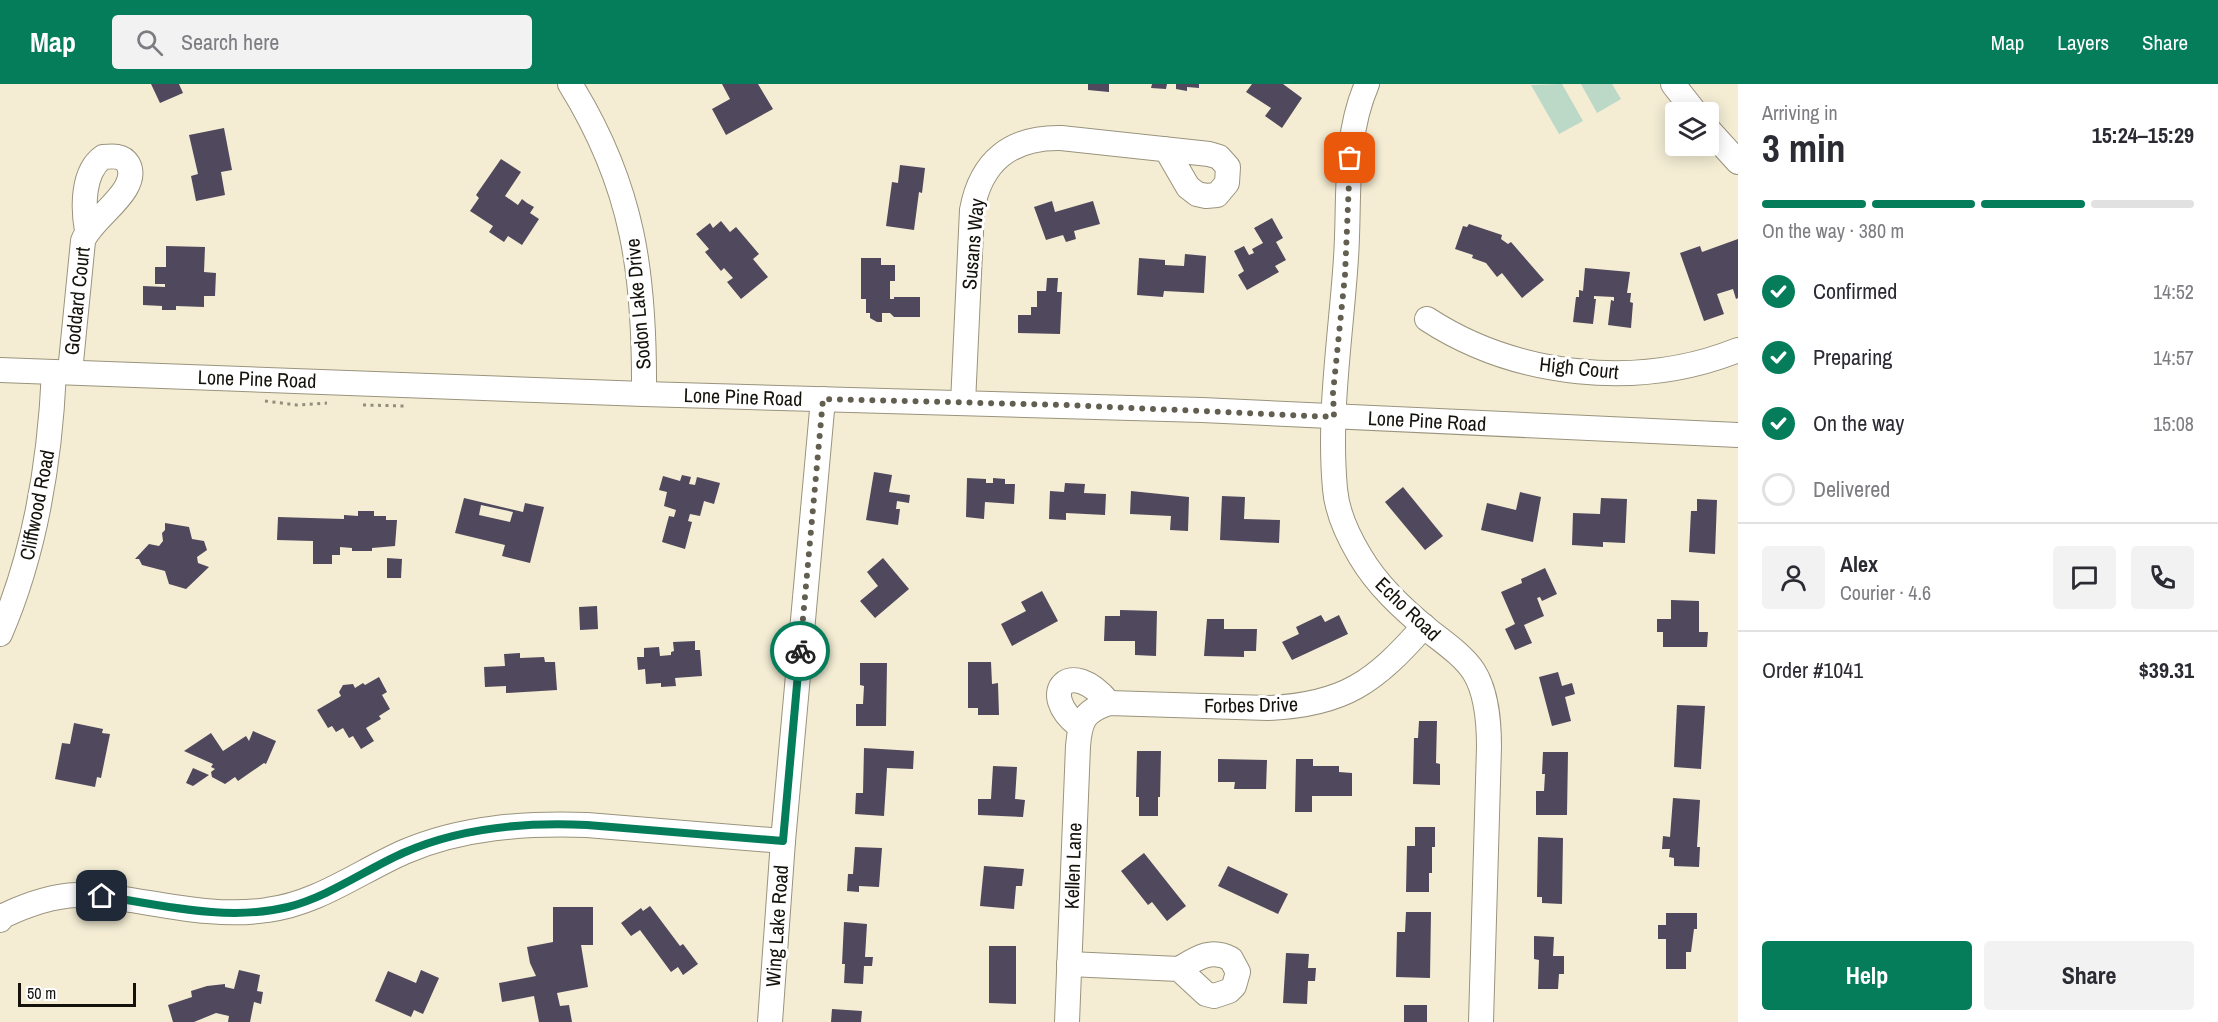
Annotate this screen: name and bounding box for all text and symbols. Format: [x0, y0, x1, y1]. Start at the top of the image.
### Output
search box [112, 15, 532, 69]
text: Map [30, 23, 76, 61]
icon: search [133, 26, 166, 59]
text: Search here [181, 27, 279, 57]
text: Map [1991, 28, 2024, 57]
text: Layers [2057, 28, 2109, 57]
text: Share [2142, 28, 2188, 57]
text: Arriving in [1762, 99, 1838, 126]
map controls [1665, 102, 1719, 156]
button: layers [1665, 102, 1719, 156]
text: 15:24–15:29 [2092, 120, 2194, 150]
text: 3 min [1762, 122, 1846, 174]
pin [1324, 132, 1375, 183]
icon: bag [1333, 141, 1366, 174]
street label: Susans Way [955, 196, 990, 291]
text: On the way · 380 m [1762, 217, 1904, 244]
street label: Sodon Lake Drive [618, 237, 657, 371]
street label: Goddard Court [57, 245, 96, 356]
icon: check [1762, 275, 1795, 308]
text: Confirmed [1813, 276, 1897, 306]
text: 14:52 [2153, 278, 2194, 305]
icon: check [1762, 341, 1795, 374]
text: Preparing [1813, 342, 1892, 372]
text: 14:57 [2153, 344, 2194, 371]
street label: High Court [1538, 350, 1620, 385]
street label: Lone Pine Road [197, 363, 317, 394]
street label: Lone Pine Road [683, 381, 803, 412]
street label: Lone Pine Road [1367, 404, 1487, 437]
icon: check [1762, 407, 1795, 440]
text: On the way [1813, 408, 1904, 438]
text: 15:08 [2153, 410, 2194, 437]
street label: Cliffwood Road [13, 447, 60, 562]
text: Delivered [1813, 474, 1890, 504]
button: person [1762, 546, 1825, 609]
button: chat [2053, 546, 2116, 609]
button: phone [2131, 546, 2194, 609]
text: Alex [1840, 549, 1878, 579]
street label: Echo Road [1370, 571, 1447, 647]
text: Courier · 4.6 [1840, 579, 1931, 606]
courier [770, 621, 830, 681]
icon: bike [784, 635, 817, 668]
text: Order #1041 [1762, 655, 1863, 685]
text: $39.31 [2139, 655, 2194, 685]
street label: Forbes Drive [1204, 690, 1298, 719]
street label: Kellen Lane [1057, 822, 1088, 910]
street label: Wing Lake Road [759, 864, 794, 988]
pin [76, 870, 127, 921]
icon: home [85, 879, 118, 912]
button: Help [1762, 941, 1972, 1010]
button: Share [1984, 941, 2194, 1010]
scale bar [18, 980, 136, 1008]
text: 50 m [27, 982, 56, 1004]

